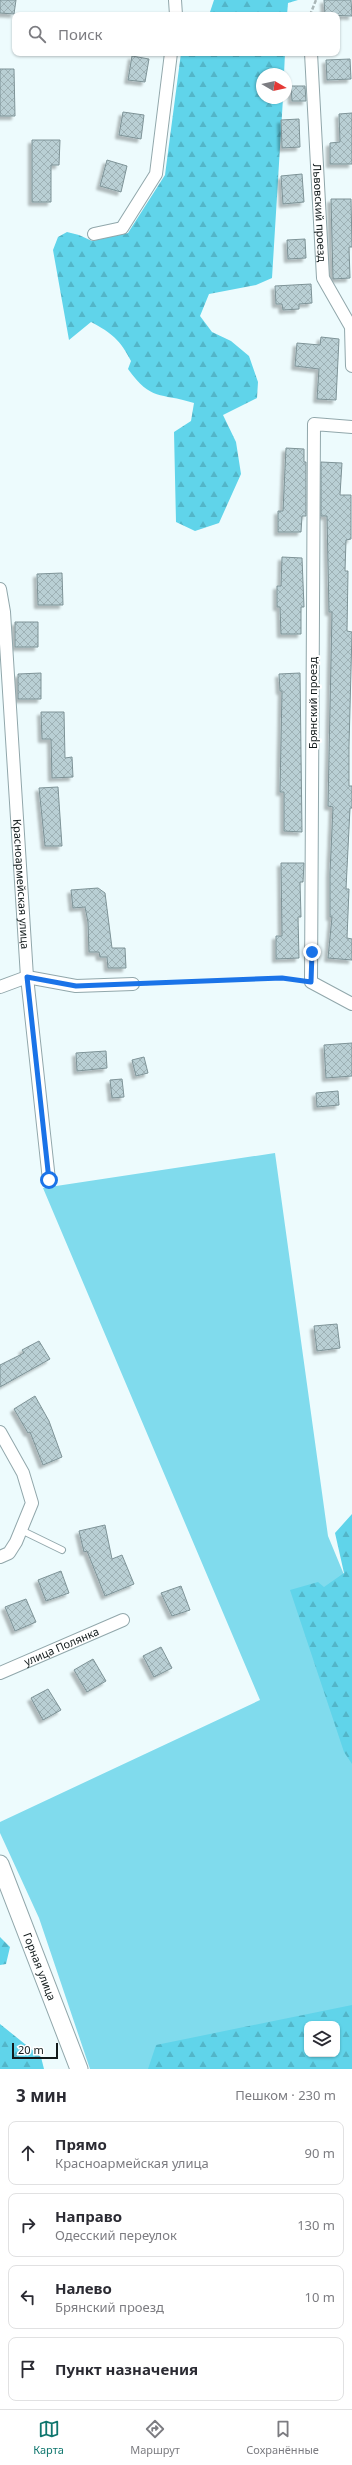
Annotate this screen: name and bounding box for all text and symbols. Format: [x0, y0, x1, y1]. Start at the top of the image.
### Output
search box [12, 12, 340, 56]
icon: search [26, 23, 48, 45]
text: Поиск [58, 24, 103, 44]
north arrow [256, 68, 292, 104]
street label: Львовский проезд [310, 163, 330, 263]
street label: Брянский проезд [305, 657, 320, 749]
street label: Красноармейская улица [10, 819, 33, 950]
route end [303, 943, 321, 961]
route start [40, 1171, 58, 1189]
street label: улица Полянка [22, 1623, 101, 1669]
street label: Горная улица [20, 1930, 60, 2003]
map controls [304, 2021, 340, 2057]
button: layers [304, 2021, 340, 2057]
scale bar [12, 2041, 58, 2060]
text: 20 m [18, 2042, 44, 2057]
text: 3 мин [16, 2084, 67, 2107]
text: Пешком · 230 m [235, 2086, 336, 2104]
text: Прямо [55, 2134, 107, 2154]
icon: ahead [17, 2142, 39, 2164]
text: 90 m [305, 2144, 335, 2162]
text: Красноармейская улица [55, 2154, 209, 2172]
text: Направо [55, 2206, 122, 2226]
icon: right [17, 2214, 39, 2236]
text: 130 m [297, 2216, 335, 2234]
text: Одесский переулок [55, 2226, 177, 2244]
text: Налево [55, 2278, 112, 2298]
icon: left [17, 2286, 39, 2308]
text: 10 m [305, 2288, 335, 2306]
text: Брянский проезд [55, 2298, 164, 2316]
icon: arrive [17, 2358, 39, 2380]
text: Пункт назначения [55, 2359, 198, 2379]
tab: Карта [33, 2418, 64, 2457]
tab: Маршрут [130, 2418, 180, 2457]
tab: Сохранённые [246, 2418, 319, 2457]

